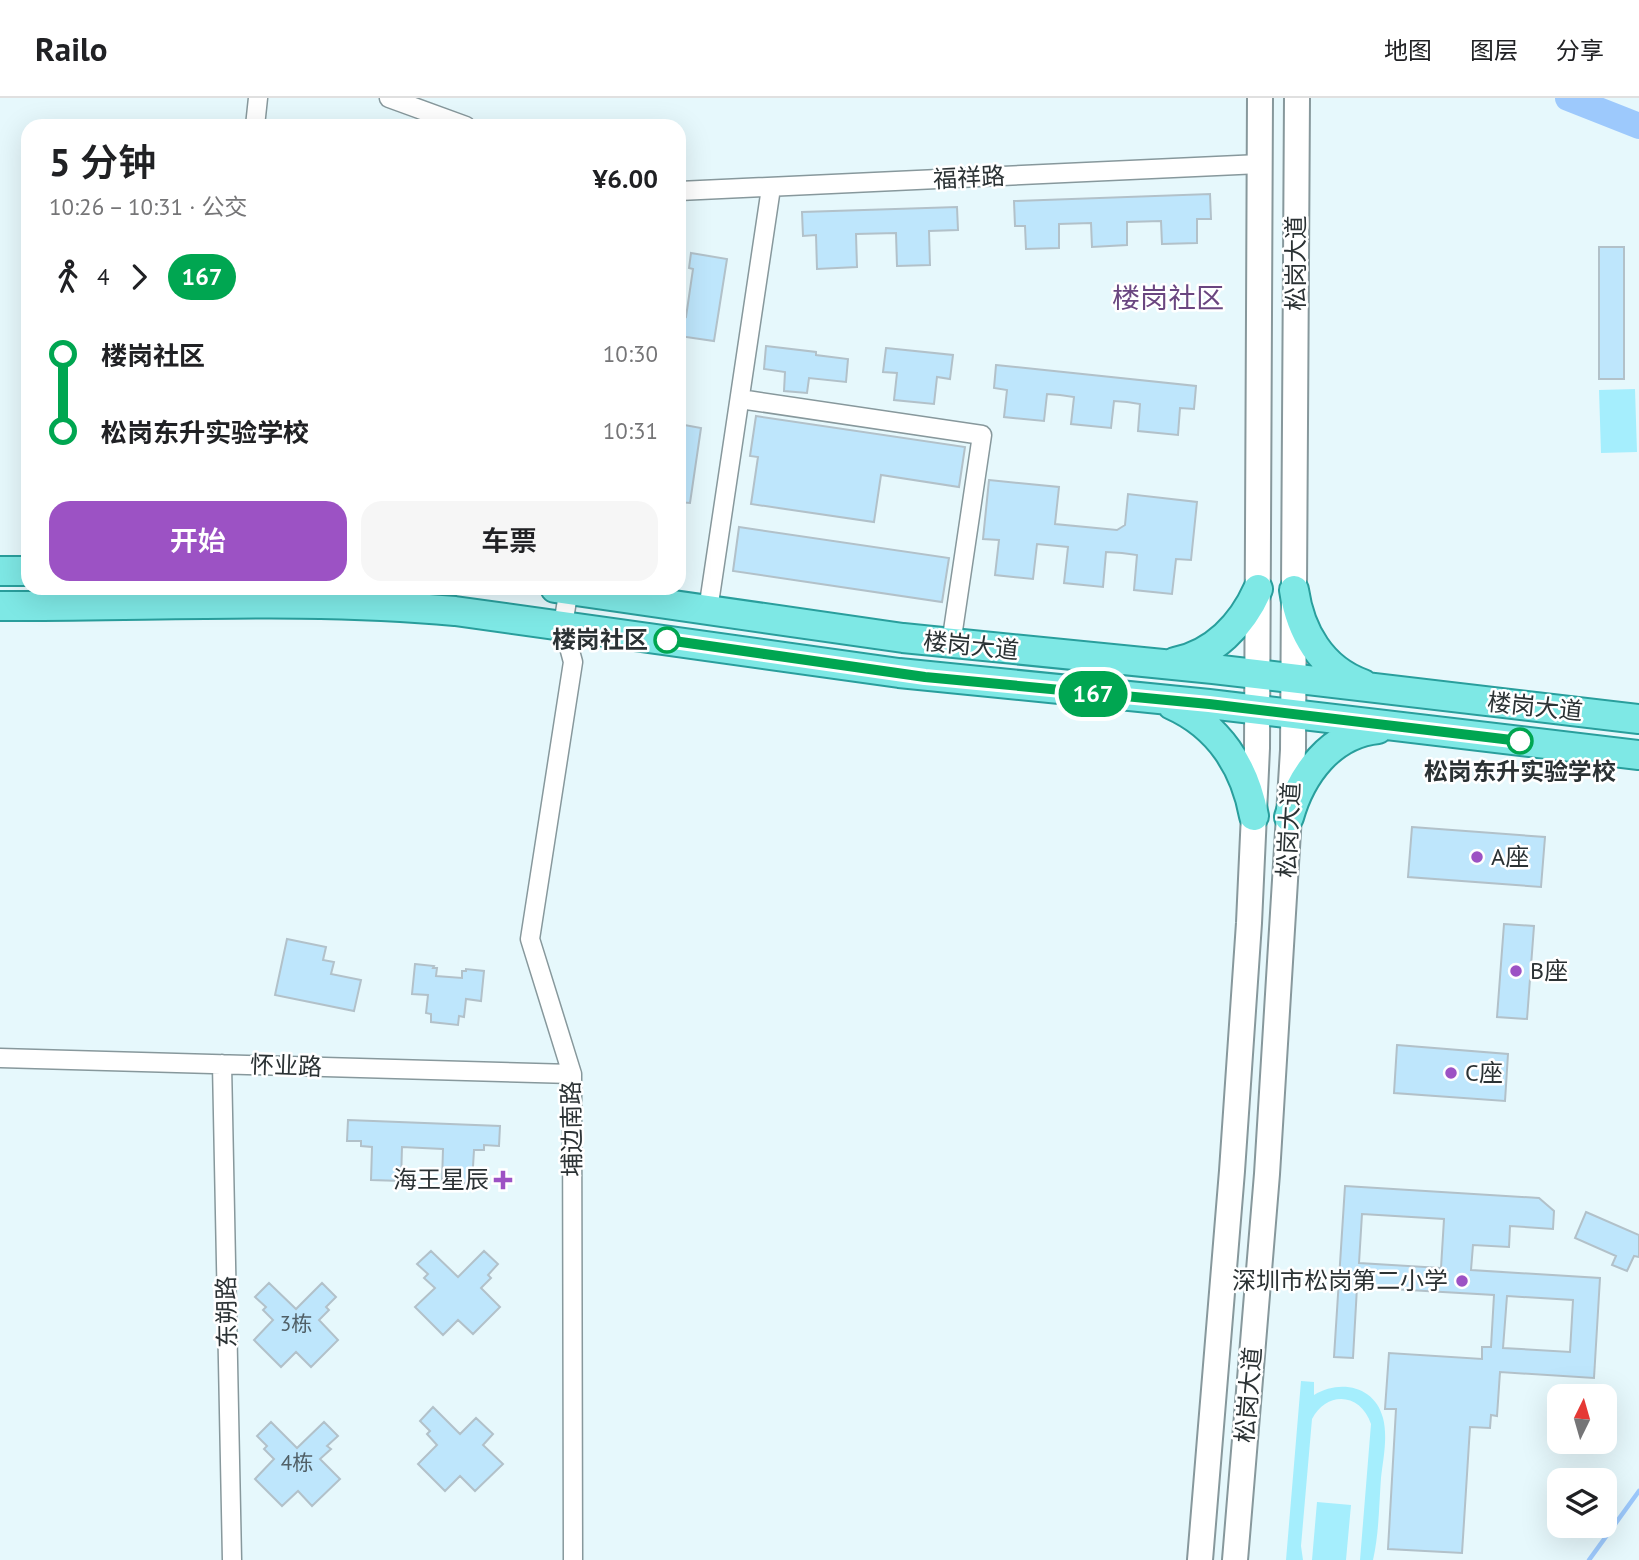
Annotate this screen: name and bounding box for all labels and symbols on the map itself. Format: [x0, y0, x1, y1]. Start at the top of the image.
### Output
street label: 福祥路 [932, 160, 1006, 195]
street label: 松岗大道 [1280, 215, 1311, 311]
district label: 楼岗社区 [1112, 279, 1224, 316]
place label: 楼岗社区 [552, 624, 648, 655]
street label: 楼岗大道 [922, 625, 1020, 666]
marker: 楼岗社区 [654, 627, 680, 653]
line badge: 167 [1053, 671, 1133, 717]
street label: 楼岗大道 [1486, 686, 1584, 727]
marker: 松岗东升实验学校 [1507, 728, 1533, 754]
place label: 松岗东升实验学校 [1424, 756, 1616, 787]
street label: 松岗大道 [1271, 781, 1306, 879]
place label: A座 [1491, 841, 1529, 872]
marker: A座 [1469, 849, 1485, 865]
place label: B座 [1530, 955, 1568, 986]
marker: B座 [1508, 963, 1524, 979]
street label: 怀业路 [249, 1049, 323, 1082]
place label: C座 [1465, 1057, 1503, 1088]
marker: C座 [1443, 1065, 1459, 1081]
street label: 埔边南路 [555, 1081, 588, 1177]
place label: 海王星辰 [393, 1164, 489, 1195]
marker: 海王星辰 [495, 1172, 511, 1188]
place label: 深圳市松岗第二小学 [1232, 1265, 1448, 1296]
marker: 深圳市松岗第二小学 [1454, 1273, 1470, 1289]
street label: 东朔路 [210, 1276, 243, 1348]
house number: 3栋 [280, 1310, 312, 1337]
street label: 松岗大道 [1229, 1346, 1268, 1444]
north arrow [1547, 1384, 1617, 1454]
house number: 4栋 [281, 1449, 313, 1476]

